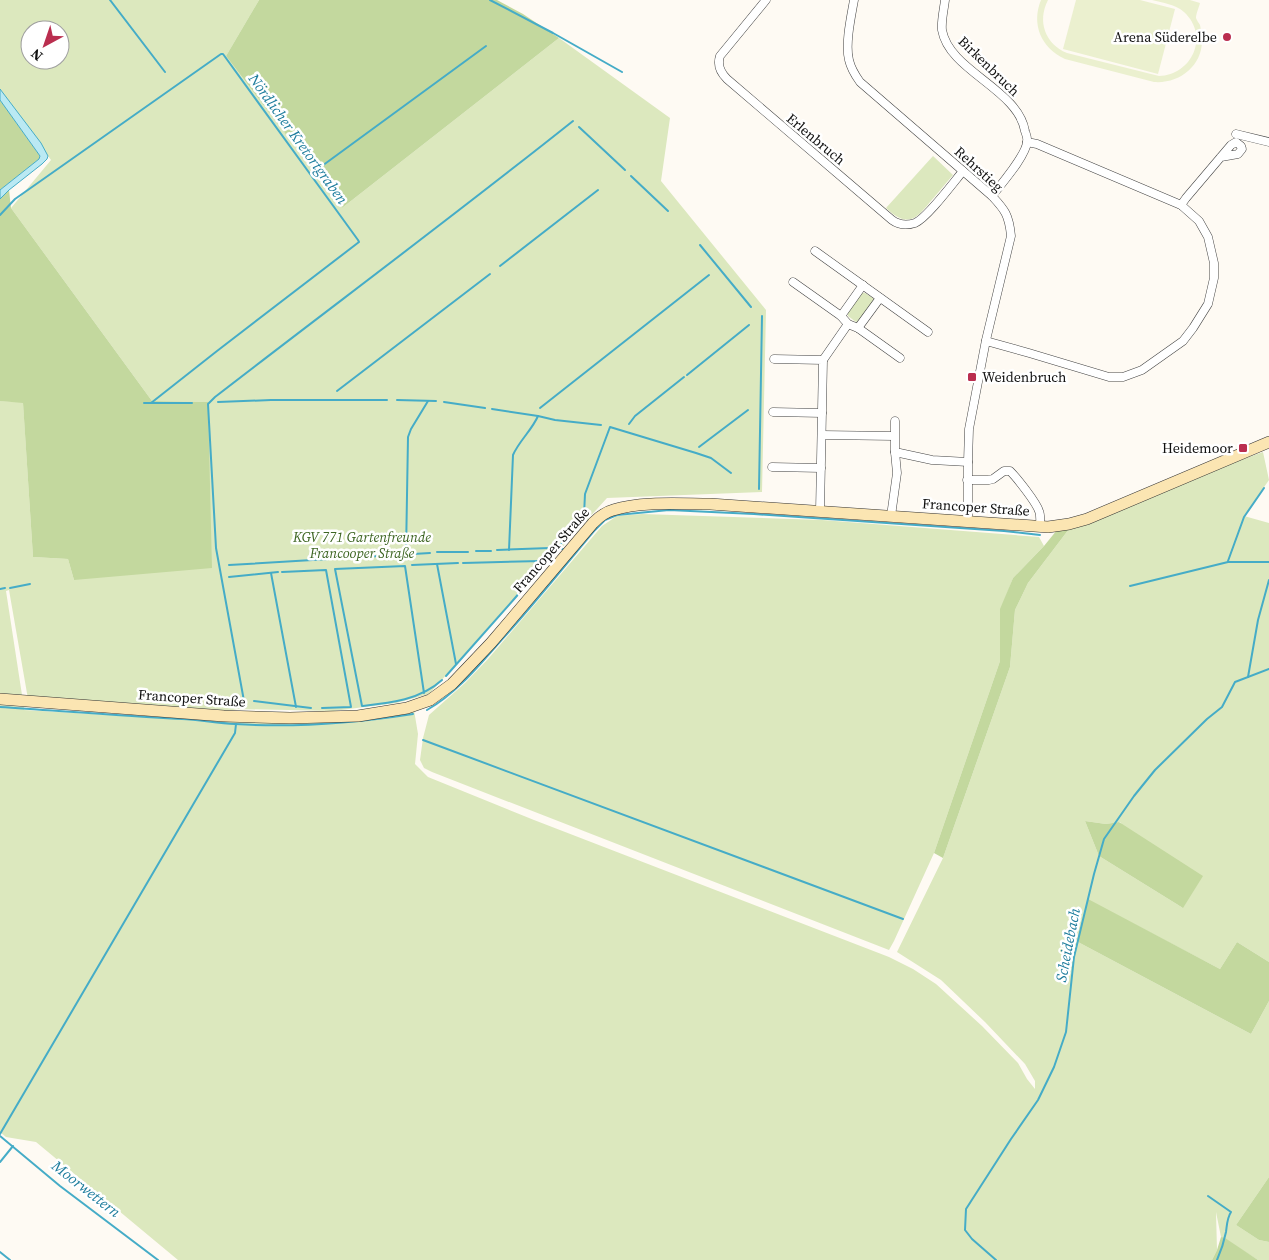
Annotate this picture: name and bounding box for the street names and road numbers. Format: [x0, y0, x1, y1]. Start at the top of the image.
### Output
street label: Birkenbruch [954, 31, 1024, 101]
street label: Erlenbruch [782, 108, 850, 170]
street label: Rehrstieg [950, 142, 1008, 196]
street label: Francoper Straße [921, 493, 1031, 521]
street label: Francoper Straße [508, 503, 594, 597]
street label: Francoper Straße [137, 684, 247, 712]

